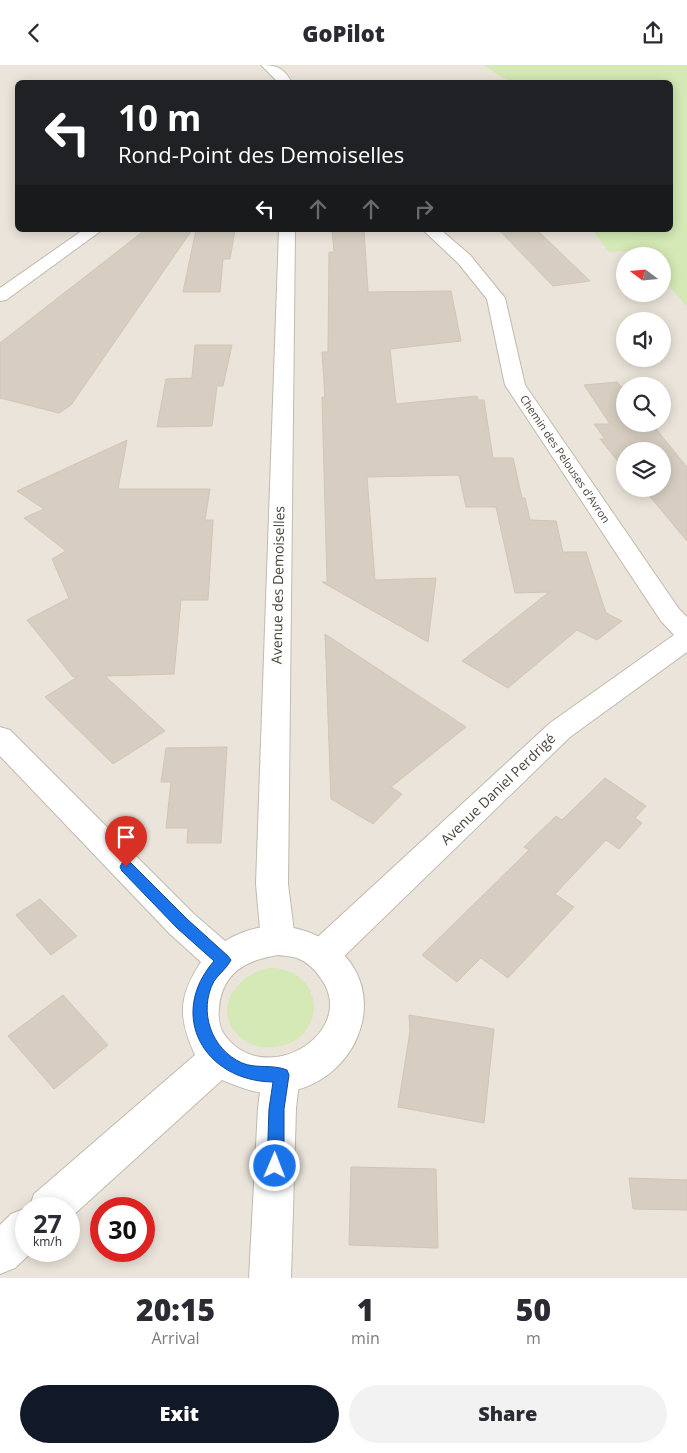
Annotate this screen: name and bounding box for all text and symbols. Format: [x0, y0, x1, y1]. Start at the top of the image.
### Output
text: GoPilot [302, 18, 385, 48]
icon: back [20, 19, 48, 47]
icon: share [639, 19, 667, 47]
text: 10 m [118, 94, 201, 141]
icon: left [35, 100, 100, 165]
text: Rond-Point des Demoiselles [118, 139, 404, 169]
icon: left [251, 195, 279, 223]
icon: ahead [304, 195, 332, 223]
icon: ahead [357, 195, 385, 223]
icon: right [410, 195, 438, 223]
north arrow [616, 247, 671, 303]
map controls [616, 247, 671, 497]
button: sound [616, 312, 671, 367]
button: search [616, 377, 671, 432]
street label: Chemin des Pelouses d'Avron [517, 392, 614, 526]
button: layers [616, 442, 671, 497]
street label: Avenue des Demoiselles [267, 505, 288, 664]
street label: Avenue Daniel Perdrigé [436, 729, 559, 849]
pin [105, 816, 147, 867]
icon: arrive [112, 823, 140, 851]
position arrow [248, 1139, 300, 1191]
speed limit sign: 30 [90, 1197, 155, 1262]
text: 27 [33, 1206, 62, 1240]
text: km/h [33, 1233, 62, 1250]
text: 20:15 [136, 1289, 215, 1330]
text: 1 [357, 1289, 374, 1330]
text: 50 [516, 1289, 551, 1330]
text: Arrival [151, 1327, 200, 1349]
text: min [351, 1327, 380, 1349]
text: m [526, 1327, 541, 1349]
button: Exit [20, 1385, 339, 1443]
button: Share [349, 1385, 667, 1443]

